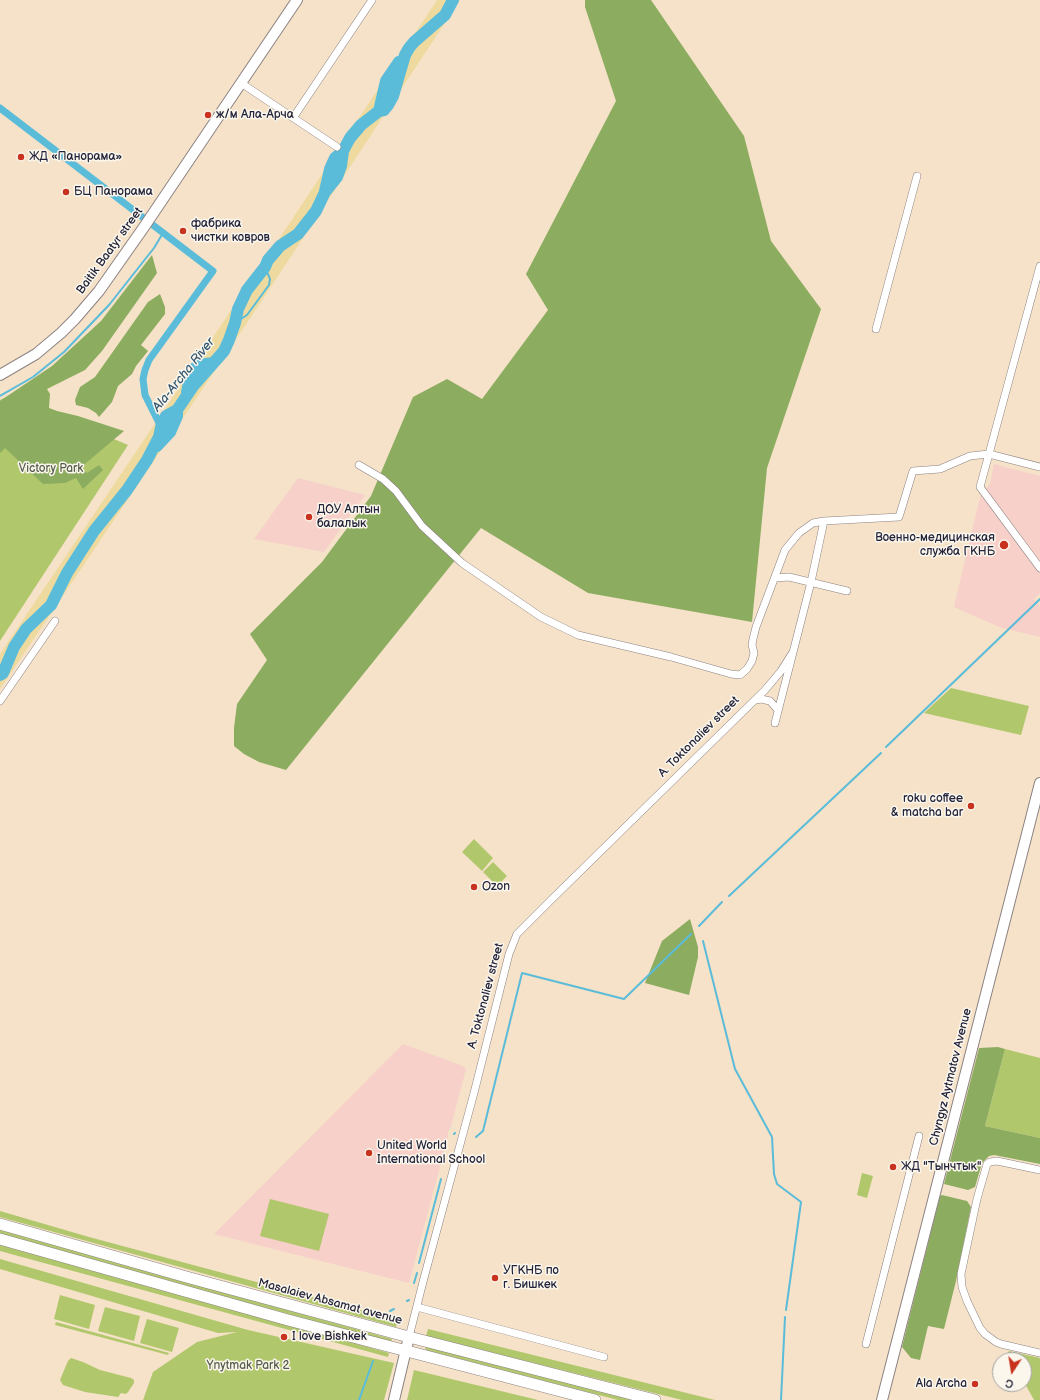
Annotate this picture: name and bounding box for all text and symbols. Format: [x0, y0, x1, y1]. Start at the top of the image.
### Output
place label: ж/м Ала-Арча [216, 108, 294, 122]
marker: ж/м Ала-Арча [203, 110, 213, 120]
place label: ЖД «Панорама» [29, 150, 122, 164]
marker: ЖД «Панорама» [16, 152, 26, 162]
place label: БЦ Панорама [74, 185, 153, 199]
marker: БЦ Панорама [61, 187, 71, 197]
street label: Baitik Baatyr street [74, 205, 146, 297]
place label: фабрика чистки ковров [191, 217, 270, 245]
marker: фабрика чистки ковров [178, 226, 188, 236]
water label: Ala-Archa River [149, 335, 219, 415]
park label: Victory Park [19, 462, 83, 476]
place label: ДОУ Алтын балалык [317, 503, 380, 531]
marker: ДОУ Алтын балалык [304, 512, 314, 522]
place label: Военно-медицинская служба ГКНБ [875, 531, 995, 559]
marker: Военно-медицинская служба ГКНБ [998, 539, 1010, 551]
street label: A. Toktonaliev street [655, 693, 743, 781]
place label: roku coffee & matcha bar [891, 792, 963, 820]
marker: roku coffee & matcha bar [966, 801, 976, 811]
place label: Ozon [482, 880, 510, 894]
marker: Ozon [469, 882, 479, 892]
street label: A. Toktonaliev street [465, 942, 507, 1050]
street label: Chyngyz Aytmatov Avenue [927, 1007, 975, 1147]
place label: United World International School [377, 1139, 485, 1167]
marker: United World International School [364, 1148, 374, 1158]
place label: ЖД "Тынчтык" [901, 1160, 981, 1174]
marker: ЖД "Тынчтык" [888, 1162, 898, 1172]
place label: УГКНБ по г. Бишкек [503, 1264, 559, 1292]
marker: УГКНБ по г. Бишкек [490, 1273, 500, 1283]
street label: Masalaiev Absamat avenue [256, 1276, 404, 1328]
place label: I love Bishkek [292, 1330, 367, 1344]
marker: I love Bishkek [279, 1332, 289, 1342]
north arrow [992, 1352, 1032, 1392]
park label: Ynytmak Park 2 [206, 1359, 290, 1373]
text: С [1005, 1376, 1015, 1390]
place label: Ala Archa [916, 1377, 967, 1391]
marker: Ala Archa [970, 1379, 980, 1389]

